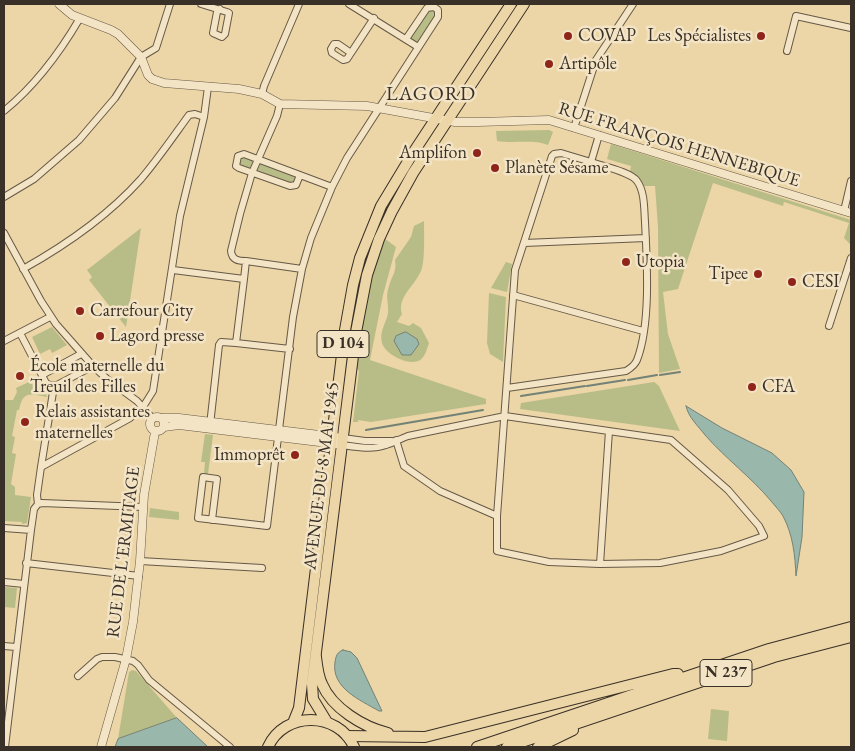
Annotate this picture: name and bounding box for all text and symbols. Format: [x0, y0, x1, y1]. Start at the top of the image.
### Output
place label: COVAP [578, 25, 636, 47]
place label: Les Spécialistes [648, 25, 751, 47]
marker: COVAP [562, 30, 574, 42]
marker: Les Spécialistes [755, 30, 767, 42]
place label: Artipôle [559, 53, 617, 75]
marker: Artipôle [543, 58, 555, 70]
district label: LAGORD [385, 83, 477, 107]
street label: RUE FRANÇOIS HENNEBIQUE [556, 98, 802, 192]
place label: Amplifon [399, 142, 467, 164]
marker: Amplifon [471, 147, 483, 159]
place label: Planète Sésame [505, 157, 609, 179]
marker: Planète Sésame [489, 162, 501, 174]
place label: Utopia [636, 251, 685, 273]
marker: Utopia [620, 256, 632, 268]
place label: Tipee [708, 263, 748, 285]
marker: Tipee [752, 268, 764, 280]
place label: CESI [802, 271, 839, 293]
marker: CESI [786, 276, 798, 288]
place label: Carrefour City [90, 300, 193, 322]
marker: Carrefour City [74, 305, 86, 317]
place label: Lagord presse [110, 325, 204, 347]
marker: Lagord presse [94, 330, 106, 342]
road number: D 104 [317, 330, 369, 358]
place label: École maternelle du Treuil des Filles [30, 355, 164, 398]
marker: École maternelle du Treuil des Filles [14, 370, 26, 382]
place label: CFA [762, 376, 795, 398]
street label: AVENUE DU 8 MAI 1945 [300, 381, 344, 571]
marker: CFA [746, 381, 758, 393]
place label: Relais assistantes maternelles [35, 401, 150, 444]
marker: Relais assistantes maternelles [19, 416, 31, 428]
place label: Immoprêt [214, 444, 285, 466]
marker: Immoprêt [289, 449, 301, 461]
street label: RUE DE L'ERMITAGE [103, 465, 145, 639]
road number: N 237 [700, 660, 752, 686]

